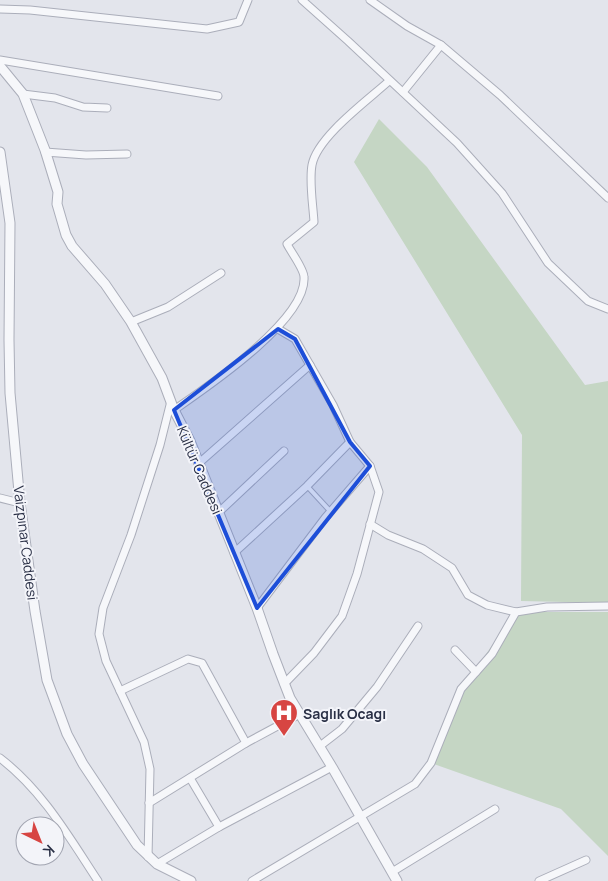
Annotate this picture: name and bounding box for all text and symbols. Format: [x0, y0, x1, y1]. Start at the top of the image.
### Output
street label: Kültür Caddesi [173, 423, 227, 517]
street label: Vaizpınar Caddesi [10, 485, 42, 601]
hospital icon: Saglık Ocagı [269, 698, 299, 737]
place label: Saglık Ocagı [303, 704, 386, 723]
north arrow [15, 816, 65, 866]
text: K [39, 841, 59, 862]

